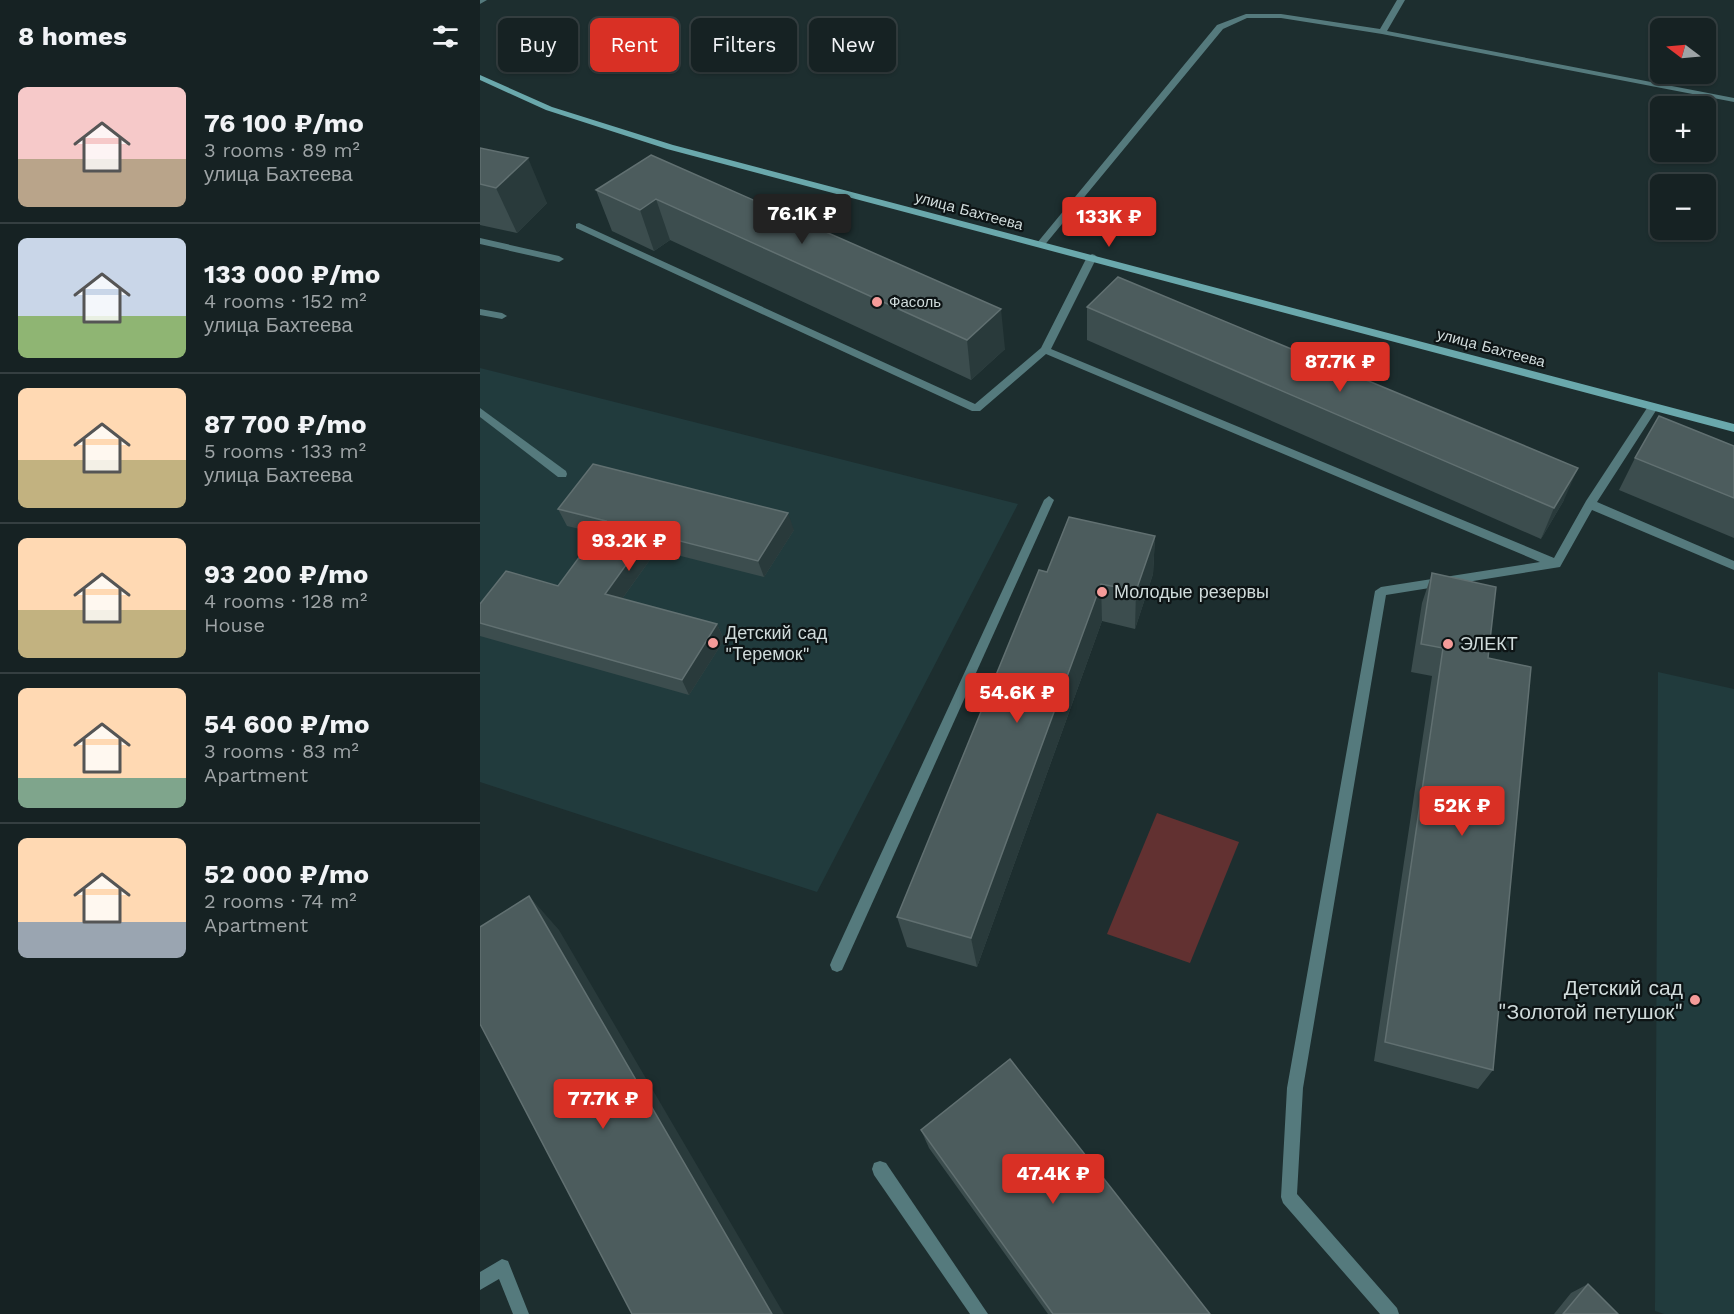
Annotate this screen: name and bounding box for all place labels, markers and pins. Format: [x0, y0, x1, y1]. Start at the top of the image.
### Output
pin: 76.1K ₽ [747, 194, 857, 245]
pin: 133K ₽ [1060, 197, 1158, 248]
place label: Фасоль [889, 293, 941, 311]
marker: Фасоль [870, 295, 884, 309]
pin: 87.7K ₽ [1285, 342, 1395, 393]
pin: 93.2K ₽ [574, 521, 684, 572]
place label: Молодые резервы [1114, 581, 1269, 602]
marker: Молодые резервы [1095, 585, 1109, 599]
place label: Детский сад "Теремок" [725, 622, 828, 664]
place label: ЭЛЕКТ [1460, 633, 1518, 654]
marker: Детский сад "Теремок" [706, 636, 720, 650]
marker: ЭЛЕКТ [1441, 637, 1455, 651]
pin: 54.6K ₽ [962, 673, 1072, 724]
pin: 52K ₽ [1420, 786, 1504, 837]
place label: Детский сад "Золотой петушок" [1498, 975, 1683, 1024]
marker: Детский сад "Золотой петушок" [1688, 993, 1702, 1007]
pin: 77.7K ₽ [548, 1079, 658, 1130]
pin: 47.4K ₽ [998, 1154, 1108, 1205]

